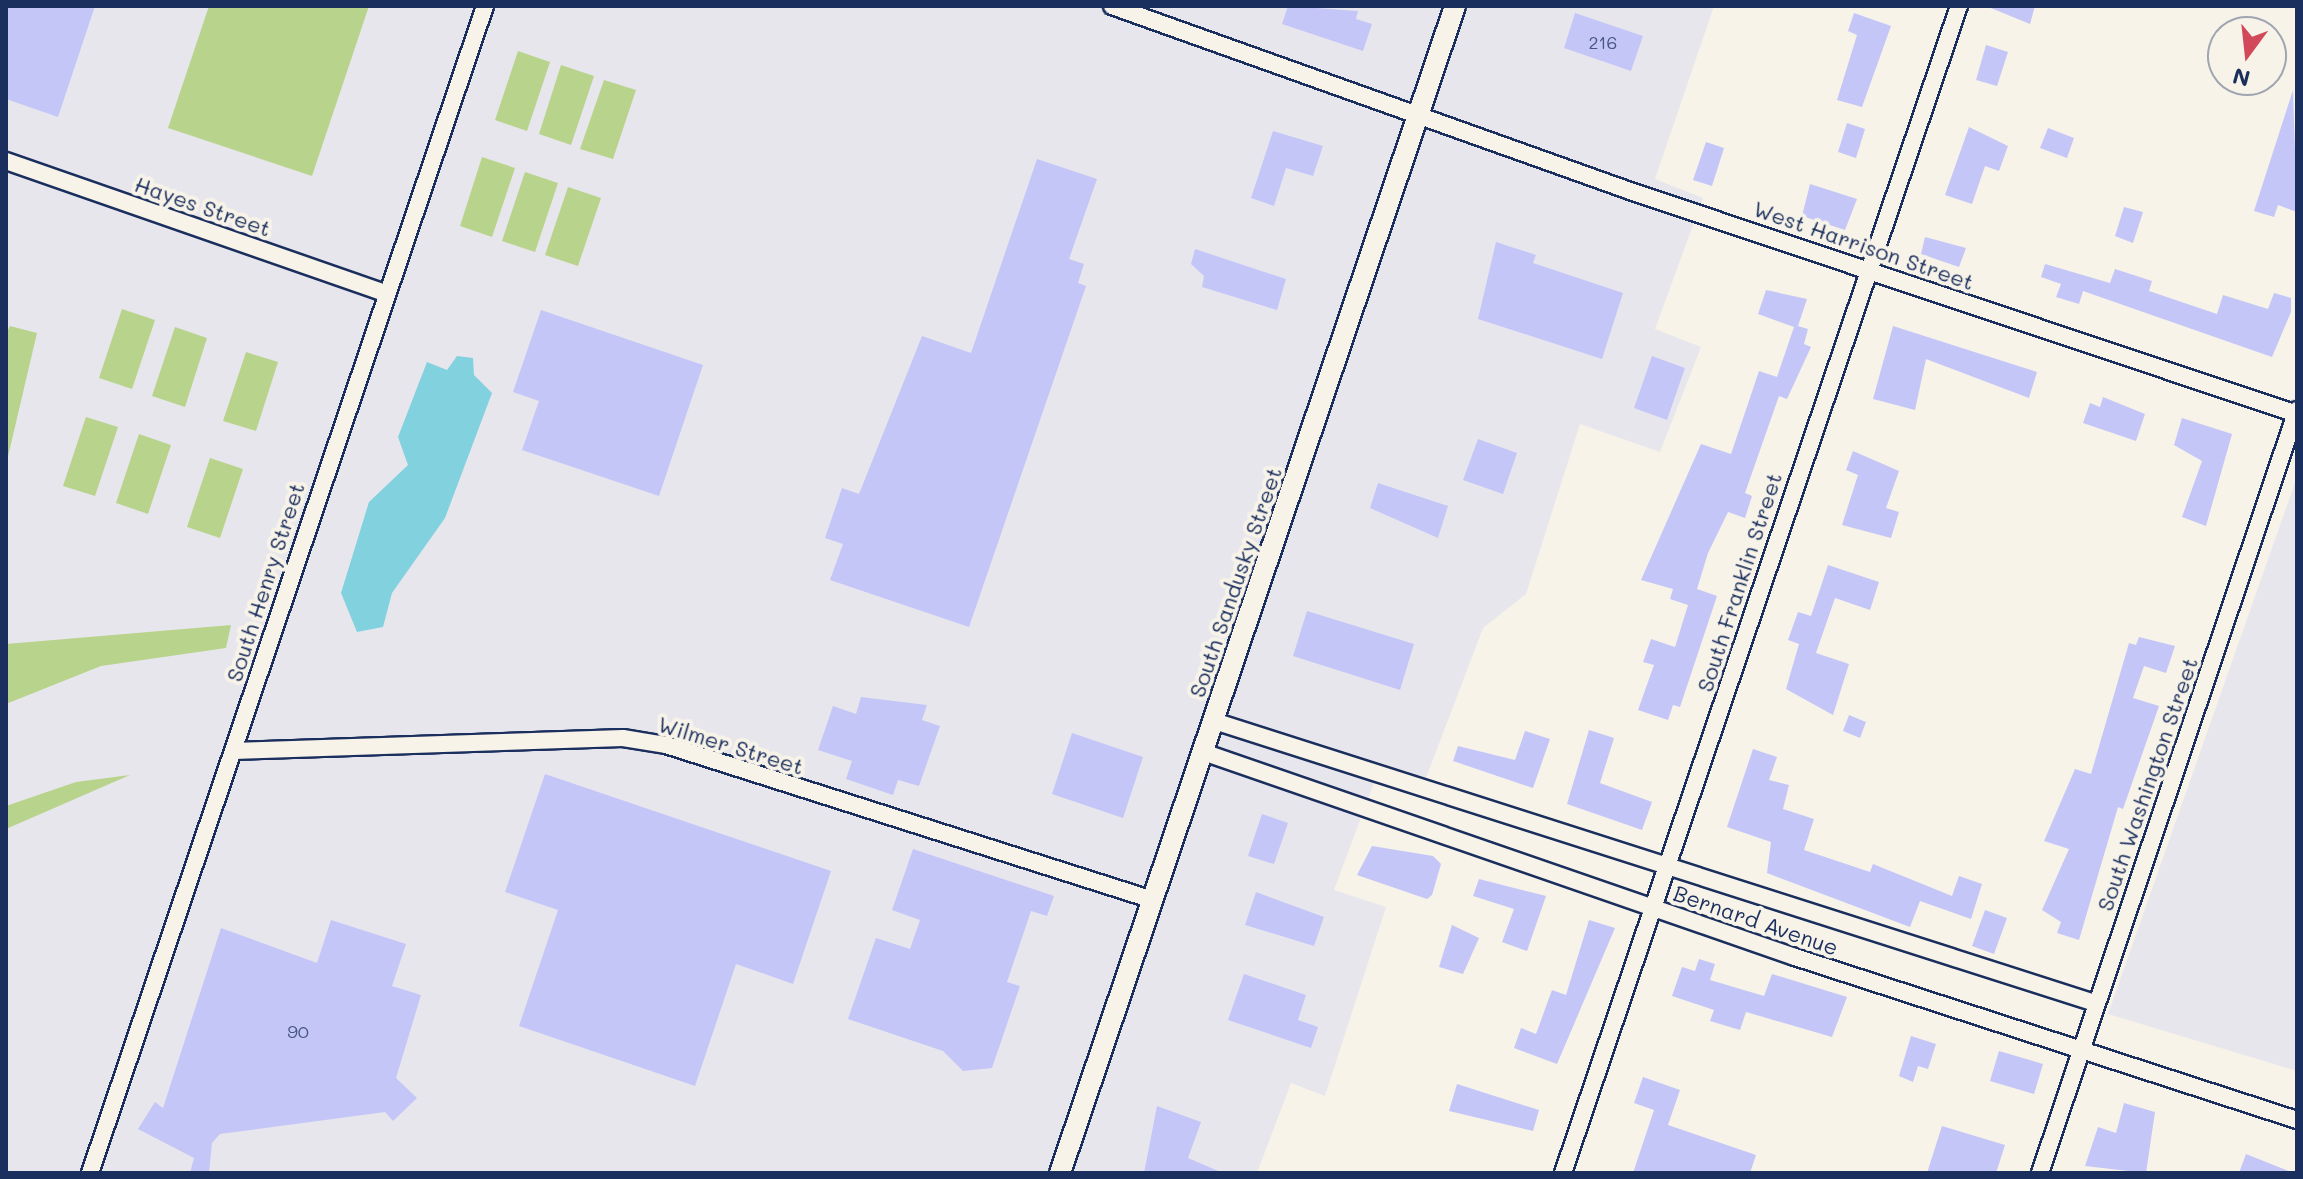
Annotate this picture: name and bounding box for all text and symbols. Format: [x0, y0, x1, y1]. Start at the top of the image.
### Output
north arrow [2207, 16, 2287, 96]
house number: 216 [1589, 31, 1617, 53]
text: N [2229, 62, 2253, 94]
street label: Hayes Street [131, 170, 275, 242]
street label: West Harrison Street [1750, 195, 1978, 295]
street label: South Sandusky Street [1183, 463, 1287, 701]
street label: South Franklin Street [1691, 469, 1787, 695]
street label: South Henry Street [220, 479, 310, 685]
street label: South Washington Street [2091, 654, 2203, 914]
street label: Wilmer Street [655, 710, 807, 780]
street label: Bernard Avenue [1670, 879, 1842, 961]
house number: 90 [287, 1020, 309, 1042]

